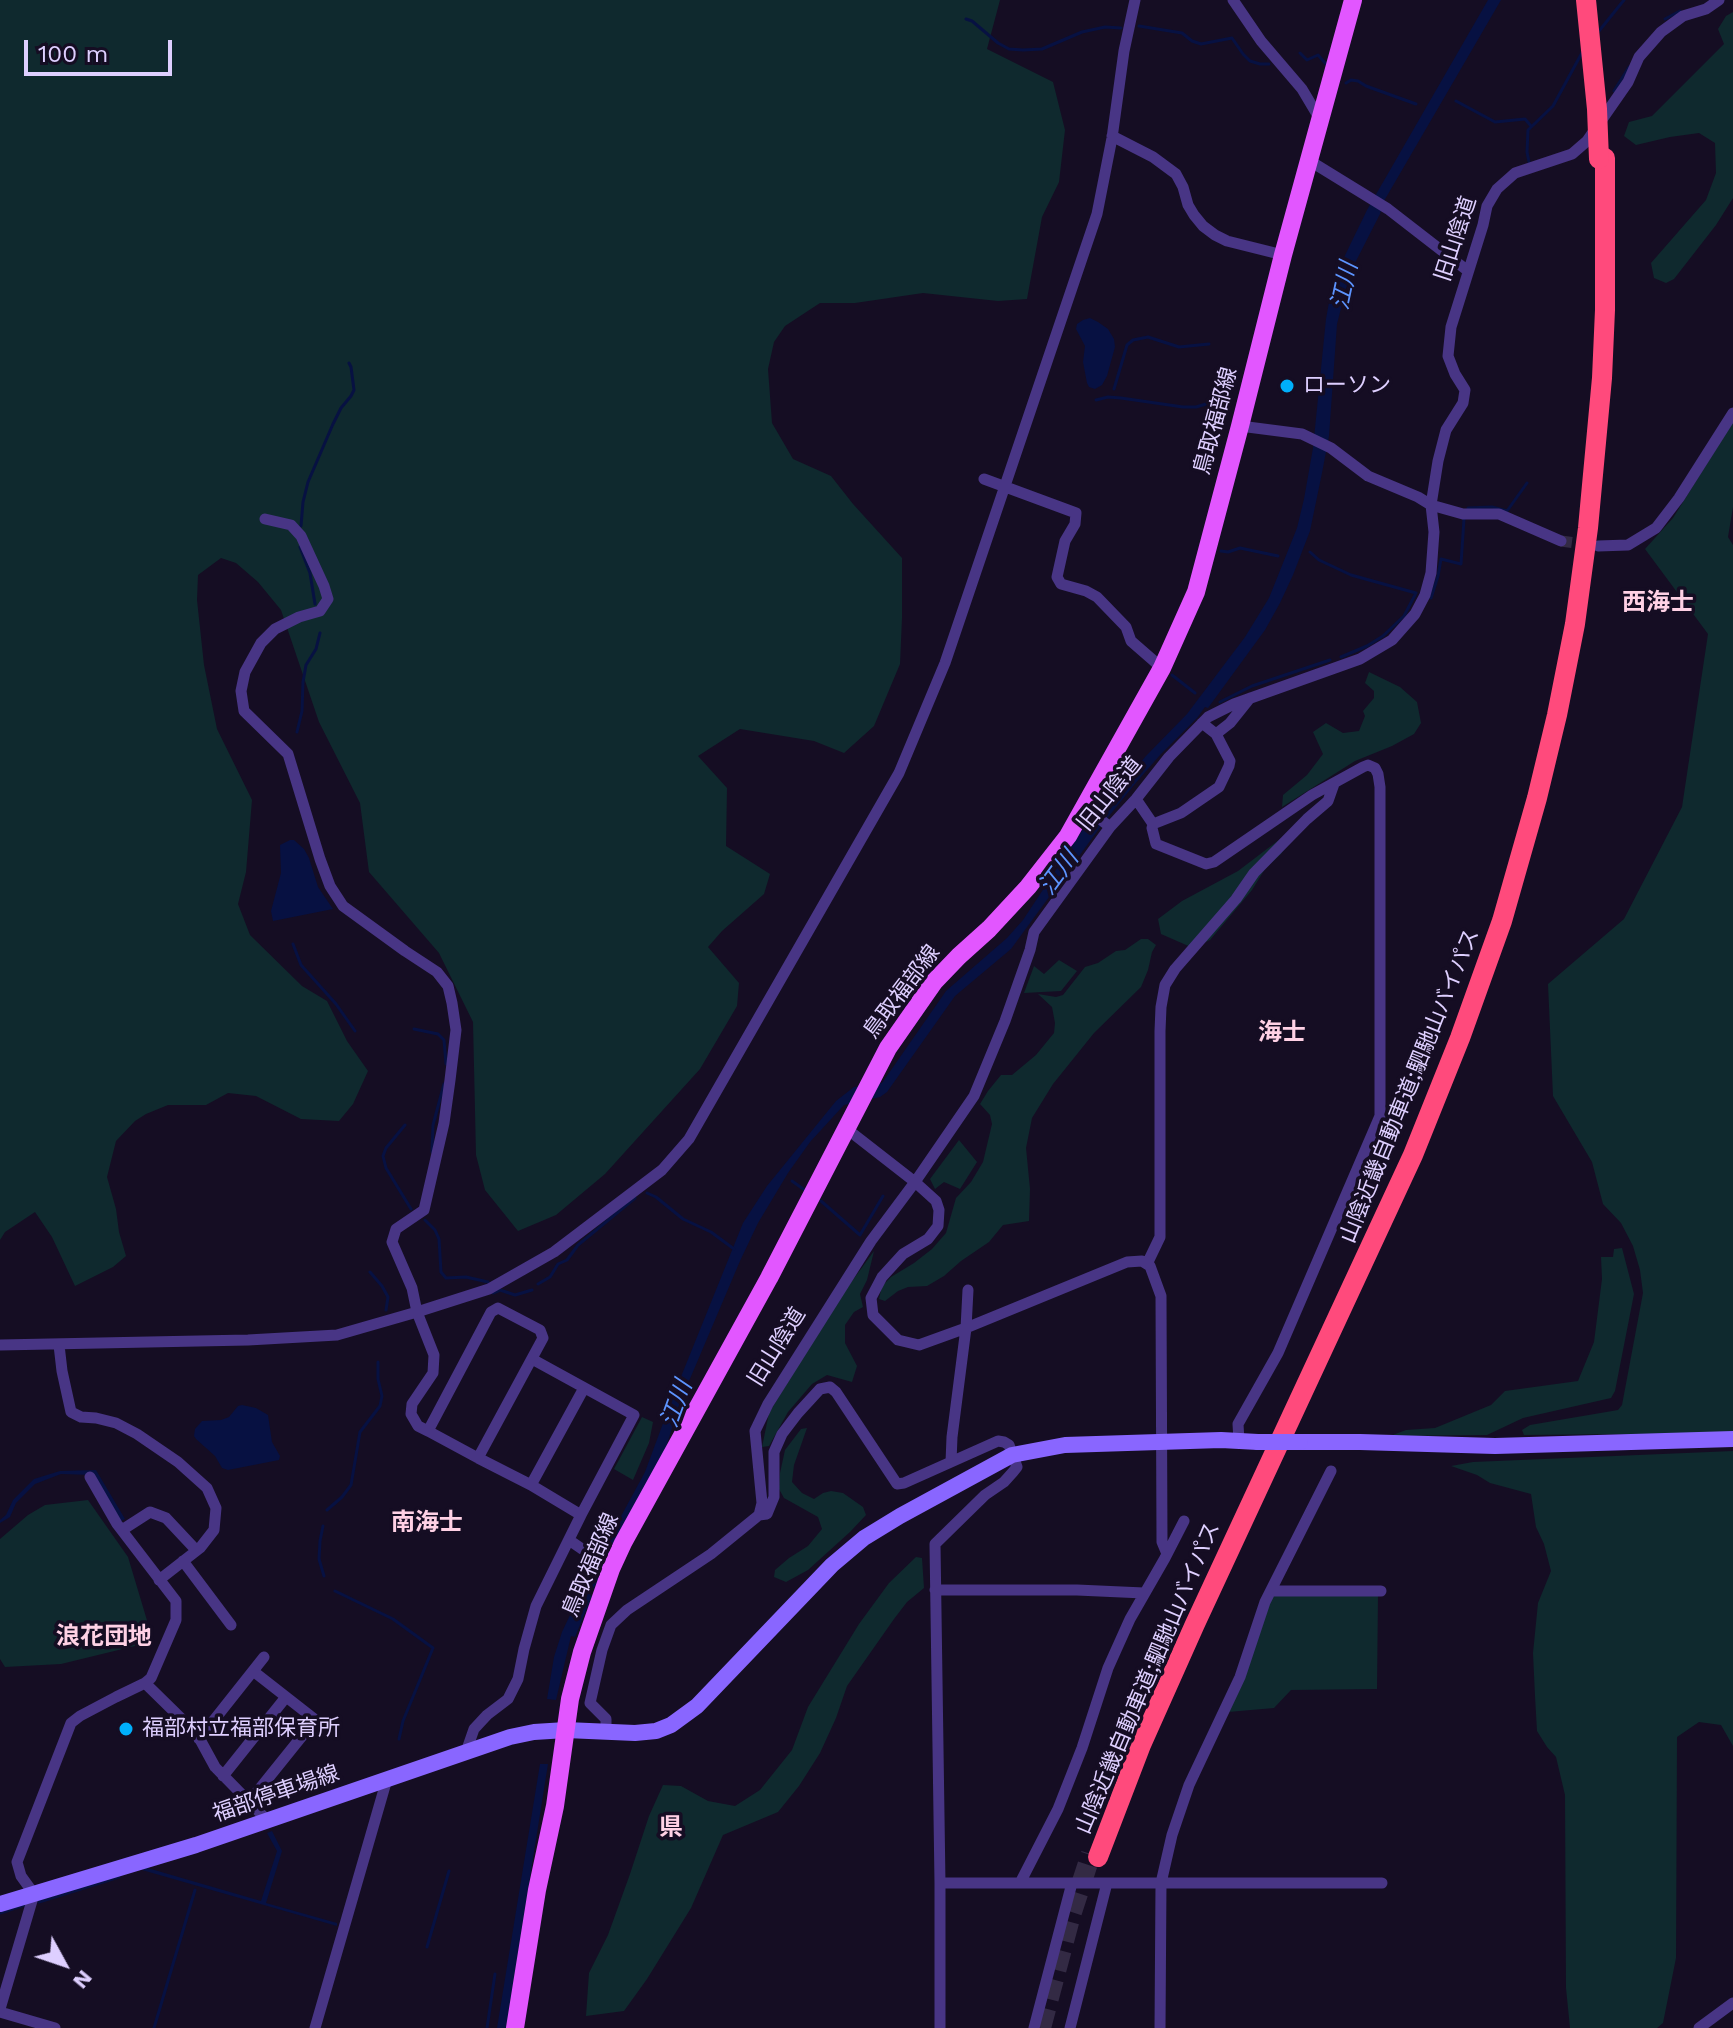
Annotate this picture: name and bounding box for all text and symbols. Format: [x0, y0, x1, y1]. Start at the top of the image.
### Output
scale bar [28, 24, 176, 74]
text: 100 m [38, 40, 108, 68]
street label: 旧山陰道 [1430, 193, 1482, 285]
water label: 江川 [1326, 260, 1364, 312]
street label: 鳥取福部線 [1189, 364, 1243, 478]
place label: ローソン [1303, 373, 1391, 399]
marker: ローソン [1278, 377, 1296, 395]
district label: 西海士 [1622, 589, 1694, 617]
street label: 旧山陰道 [1072, 751, 1148, 837]
water label: 江川 [1033, 845, 1085, 901]
street label: 山陰近畿自動車道;駟馳山バイパス [1335, 925, 1485, 1247]
street label: 鳥取福部線 [858, 940, 946, 1044]
district label: 海士 [1258, 1019, 1306, 1047]
street label: 旧山陰道 [742, 1303, 812, 1391]
water label: 江川 [655, 1377, 699, 1431]
district label: 南海士 [391, 1509, 463, 1537]
street label: 鳥取福部線 [557, 1509, 625, 1621]
street label: 山陰近畿自動車道;駟馳山バイパス [1070, 1518, 1226, 1838]
district label: 浪花団地 [56, 1623, 152, 1651]
place label: 福部村立福部保育所 [142, 1716, 340, 1742]
marker: 福部村立福部保育所 [117, 1720, 135, 1738]
street label: 福部停車場線 [209, 1760, 343, 1828]
district label: 県 [659, 1814, 683, 1842]
north arrow [24, 1924, 104, 2004]
text: N [68, 1965, 98, 1994]

